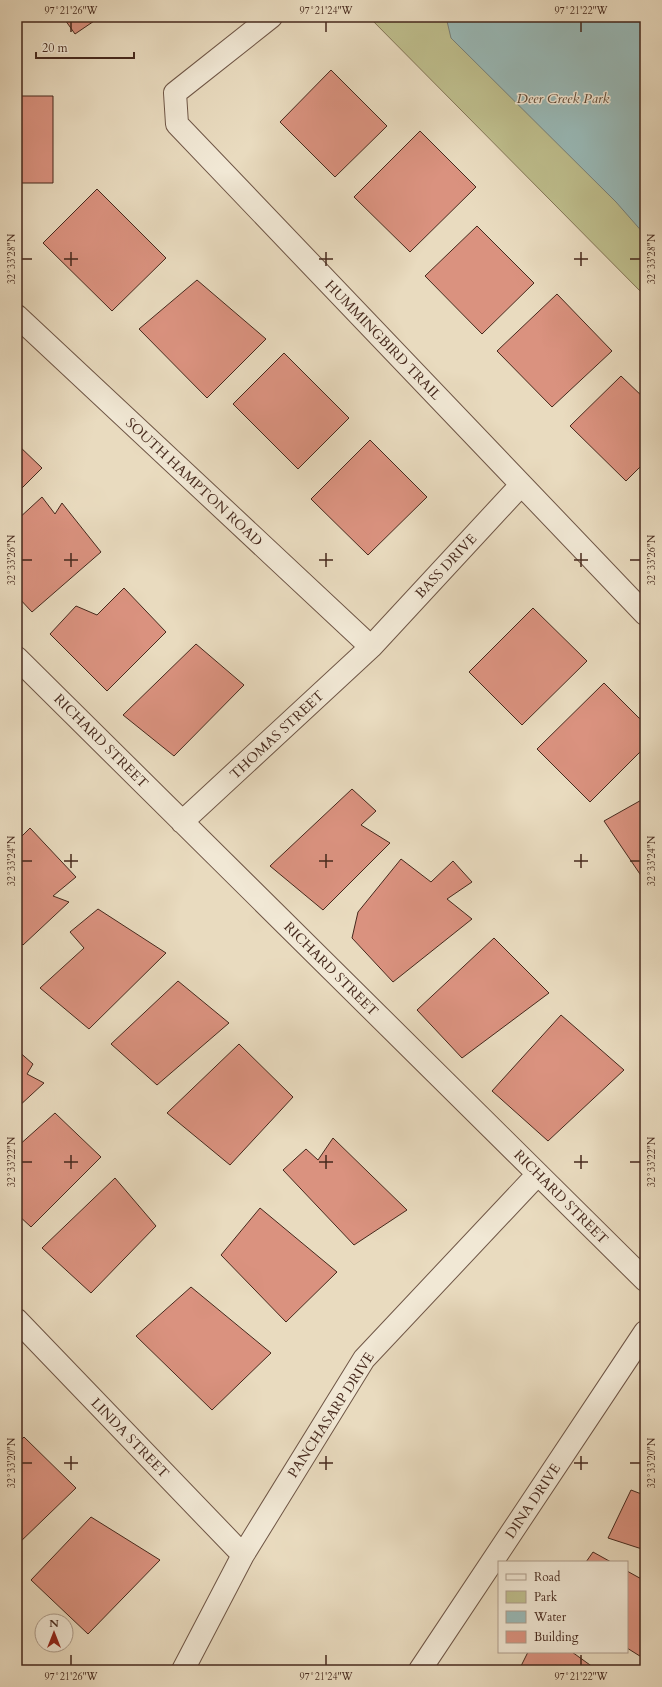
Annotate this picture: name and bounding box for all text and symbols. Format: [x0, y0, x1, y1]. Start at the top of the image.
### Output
text: 97°21'26"W [44, 4, 99, 18]
text: 97°21'24"W [299, 4, 354, 18]
text: 97°21'22"W [554, 4, 609, 18]
scale bar [36, 34, 134, 60]
text: 20 m [42, 40, 69, 56]
park label: Deer Creek Park [517, 89, 609, 108]
text: 32°33'28"N [5, 233, 19, 284]
text: 32°33'28"N [645, 233, 659, 284]
street label: HUMMINGBIRD TRAIL [321, 276, 446, 404]
street label: SOUTH HAMPTON ROAD [121, 413, 267, 551]
street label: BASS DRIVE [411, 529, 481, 602]
text: 32°33'26"N [5, 534, 19, 585]
text: 32°33'26"N [645, 534, 659, 585]
street label: THOMAS STREET [226, 686, 328, 784]
street label: RICHARD STREET [50, 690, 152, 792]
text: 32°33'24"N [5, 835, 19, 886]
text: 32°33'24"N [645, 835, 659, 886]
street label: RICHARD STREET [280, 918, 382, 1020]
text: 32°33'22"N [5, 1136, 19, 1187]
text: 32°33'22"N [645, 1136, 659, 1187]
street label: RICHARD STREET [510, 1146, 612, 1248]
street label: PANCHASARP DRIVE [283, 1348, 379, 1481]
street label: LINDA STREET [87, 1394, 173, 1482]
text: 32°33'20"N [5, 1437, 19, 1488]
text: 32°33'20"N [645, 1437, 659, 1488]
street label: DINA DRIVE [501, 1459, 565, 1542]
legend [498, 1561, 628, 1653]
text: Road [534, 1569, 561, 1585]
text: Park [534, 1589, 558, 1605]
text: Water [533, 1609, 567, 1625]
north arrow [34, 1613, 74, 1653]
text: N [49, 1616, 59, 1631]
text: Building [534, 1629, 579, 1645]
text: 97°21'26"W [44, 1670, 99, 1684]
text: 97°21'24"W [299, 1670, 354, 1684]
text: 97°21'22"W [554, 1670, 609, 1684]

